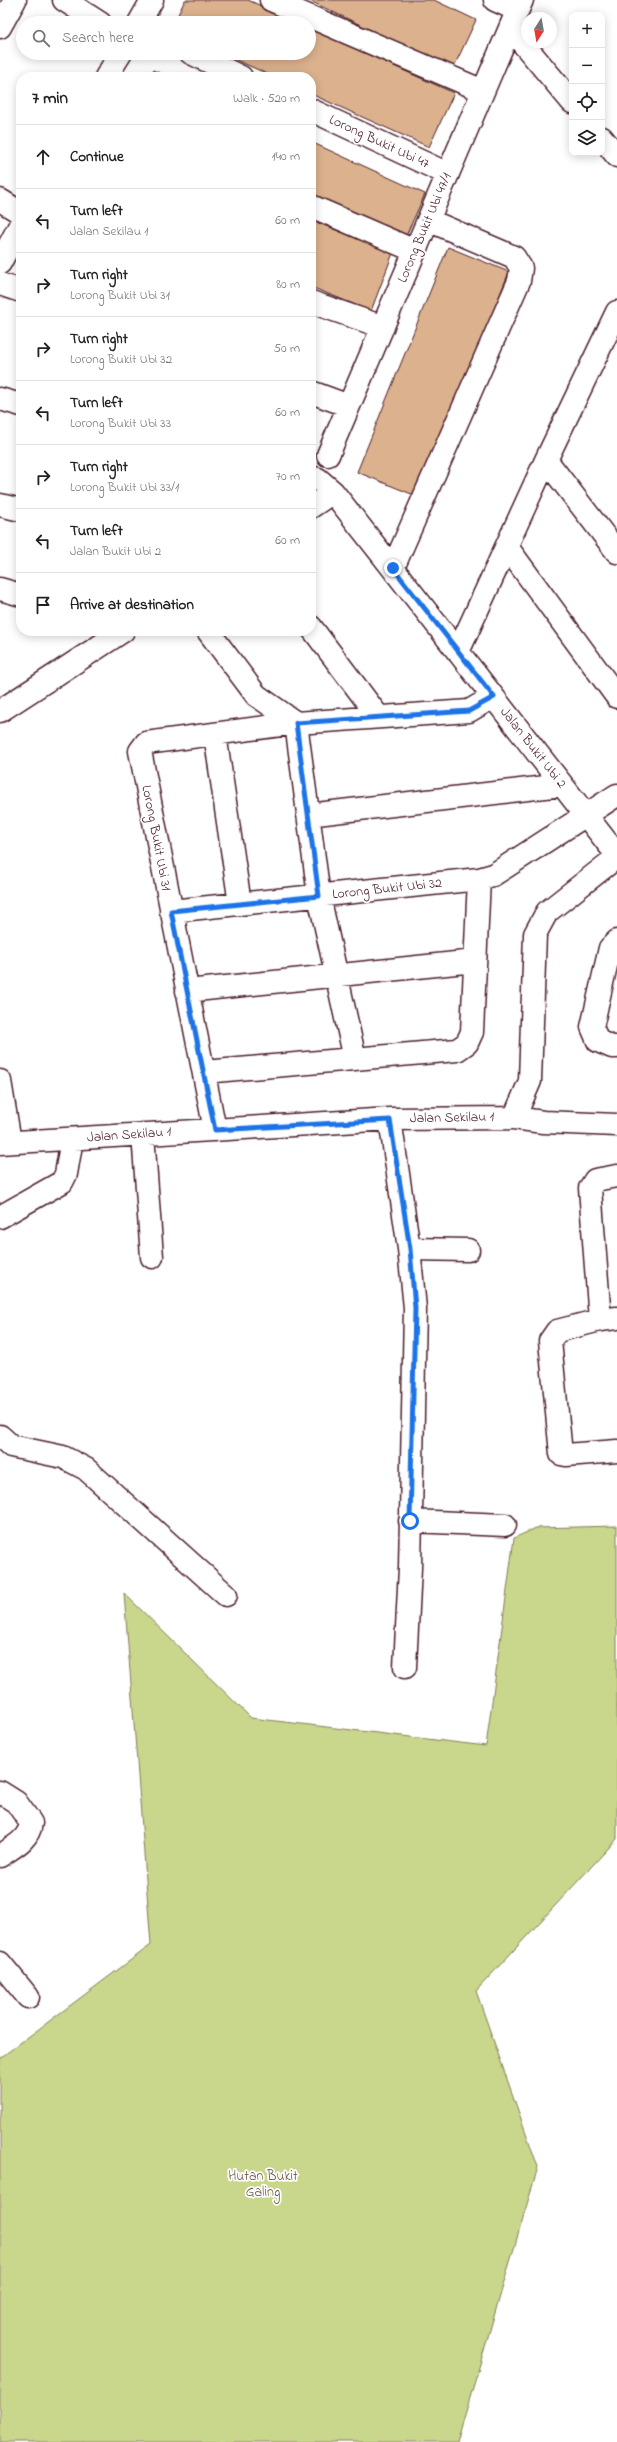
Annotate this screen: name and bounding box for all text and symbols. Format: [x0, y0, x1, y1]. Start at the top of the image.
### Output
north arrow [521, 12, 557, 48]
map controls [569, 12, 605, 156]
button: + [569, 12, 605, 48]
search box [16, 16, 316, 60]
icon: search [30, 27, 52, 49]
text: Search here [62, 27, 134, 49]
button: − [569, 48, 605, 84]
button: locate [569, 84, 605, 120]
text: 7 min [32, 86, 68, 111]
text: Walk · 520 m [233, 89, 300, 108]
street label: Lorong Bukit Ubi 47 [325, 109, 433, 176]
button: layers [569, 120, 605, 156]
icon: ahead [32, 146, 54, 168]
text: Continue [70, 146, 124, 168]
text: 140 m [272, 147, 300, 166]
street label: Lorong Bukit Ubi 47/1 [392, 169, 459, 287]
text: Turn left [70, 200, 123, 222]
icon: left [32, 210, 54, 232]
text: 60 m [275, 211, 300, 230]
text: Jalan Sekilau 1 [70, 222, 148, 241]
text: Turn right [70, 264, 128, 286]
icon: right [32, 274, 54, 296]
text: 80 m [276, 275, 300, 294]
text: Lorong Bukit Ubi 31 [70, 286, 170, 305]
text: Turn right [70, 328, 128, 350]
icon: right [32, 338, 54, 360]
text: 50 m [274, 339, 300, 358]
text: Lorong Bukit Ubi 32 [70, 350, 172, 369]
text: Turn left [70, 392, 123, 414]
icon: left [32, 402, 54, 424]
text: 60 m [275, 403, 300, 422]
text: Lorong Bukit Ubi 33 [70, 414, 171, 433]
text: Turn right [70, 456, 128, 478]
icon: right [32, 466, 54, 488]
text: 70 m [276, 467, 300, 486]
text: Lorong Bukit Ubi 33/1 [70, 478, 179, 497]
text: Turn left [70, 520, 123, 542]
icon: left [32, 530, 54, 552]
text: 60 m [275, 531, 300, 550]
text: Jalan Bukit Ubi 2 [70, 542, 161, 561]
route end [384, 559, 402, 577]
icon: arrive [32, 594, 54, 616]
text: Arrive at destination [70, 594, 194, 616]
street label: Jalan Bukit Ubi 2 [495, 703, 572, 793]
street label: Lorong Bukit Ubi 31 [134, 783, 177, 893]
street label: Lorong Bukit Ubi 32 [331, 873, 443, 906]
street label: Jalan Sekilau 1 [410, 1107, 495, 1129]
street label: Jalan Sekilau 1 [86, 1122, 172, 1148]
route start [401, 1512, 419, 1530]
park label: Hutan Bukit Galing [228, 2166, 298, 2204]

